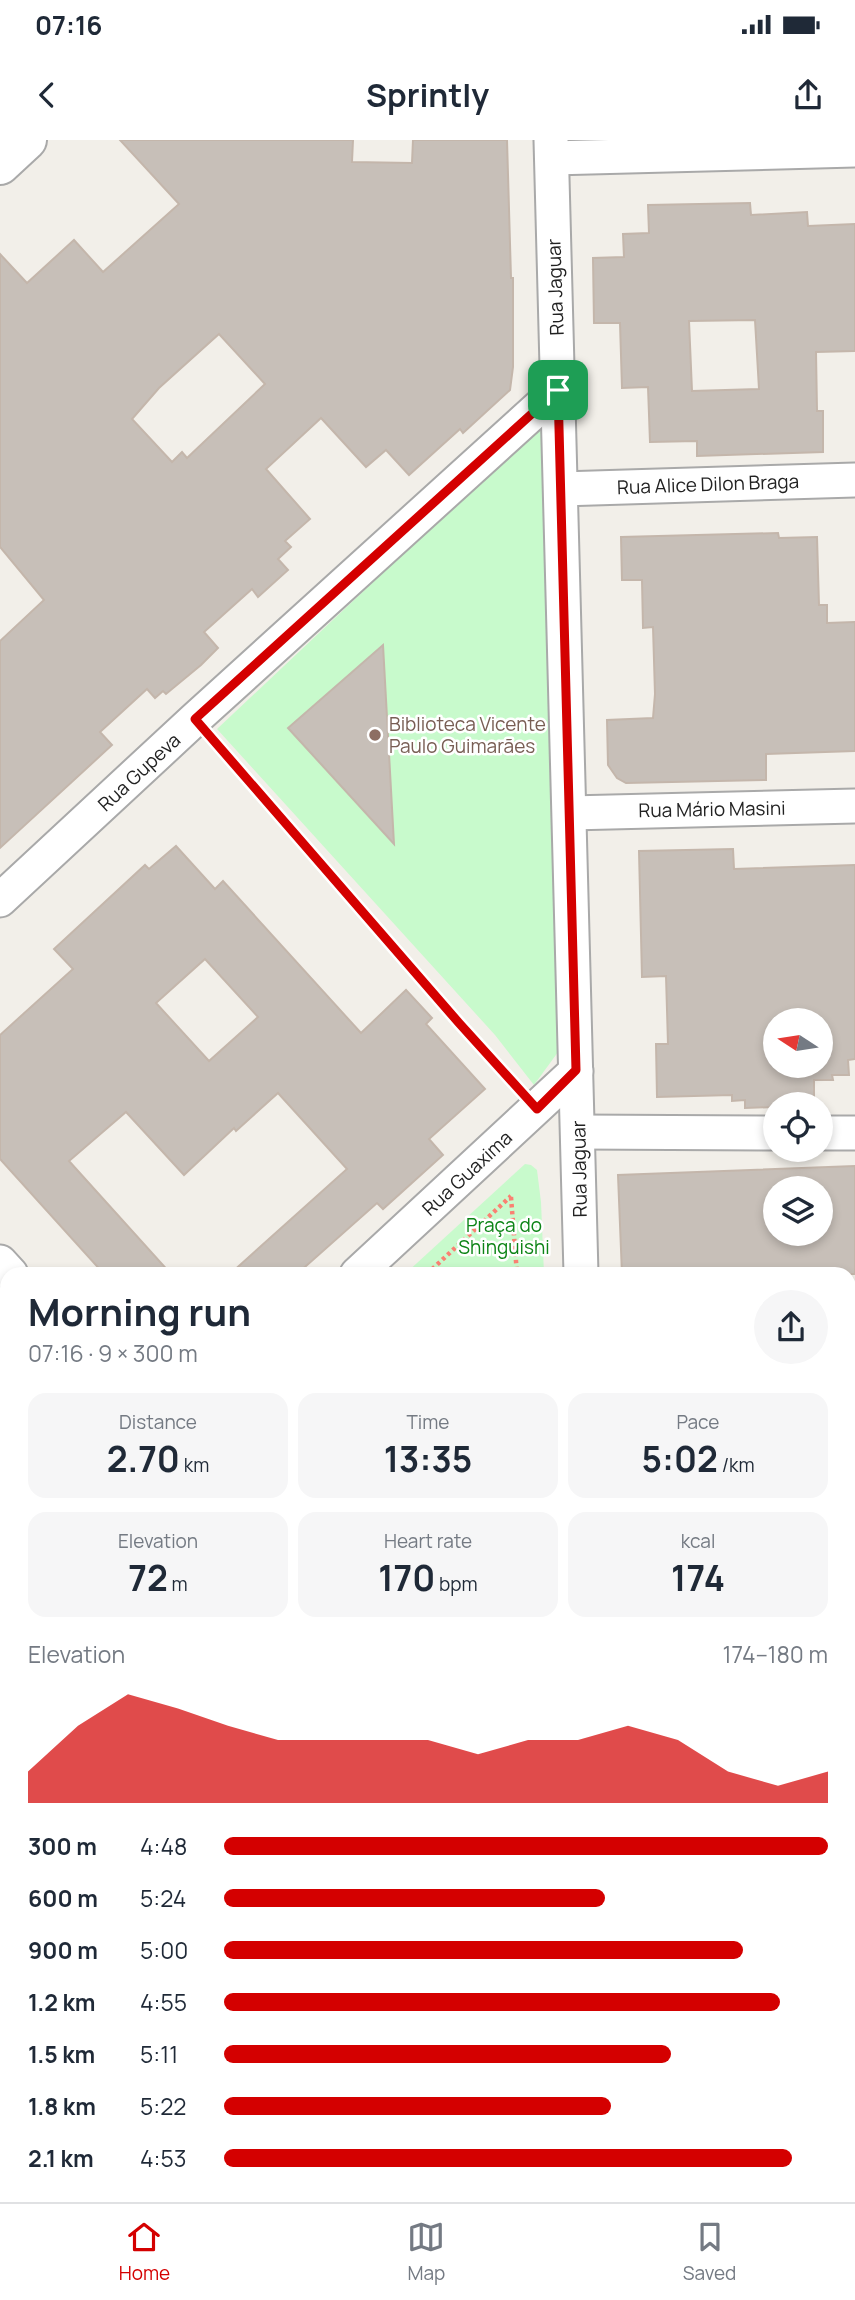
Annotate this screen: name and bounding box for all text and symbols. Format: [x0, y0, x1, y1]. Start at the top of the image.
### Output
text: 07:16 [35, 7, 102, 43]
text: Sprintly [366, 73, 489, 117]
icon: back [28, 76, 66, 114]
icon: share [789, 76, 827, 114]
street label: Rua Jaguar [540, 238, 570, 336]
pin [528, 360, 588, 420]
icon: arrive [539, 371, 577, 409]
street label: Rua Alice Dilon Braga [617, 468, 799, 500]
place label: Biblioteca Vicente Paulo Guimarães [389, 711, 546, 759]
street label: Rua Gupeva [92, 727, 186, 817]
marker: Biblioteca Vicente Paulo Guimarães [367, 727, 383, 743]
street label: Rua Mário Masini [638, 795, 786, 823]
north arrow [763, 1008, 833, 1078]
map controls [763, 1008, 833, 1246]
button: locate [763, 1092, 833, 1162]
street label: Rua Jaguar [565, 1120, 593, 1218]
street label: Rua Guaxima [416, 1125, 518, 1221]
button: layers [763, 1176, 833, 1246]
park label: Praça do Shinguishi [458, 1212, 550, 1260]
text: Morning run [28, 1285, 251, 1337]
button: share [754, 1290, 828, 1364]
text: 07:16 · 9 × 300 m [28, 1337, 198, 1369]
text: Distance [119, 1409, 197, 1435]
text: Time [407, 1409, 449, 1435]
text: Pace [677, 1409, 719, 1435]
text: 2.70 [107, 1435, 180, 1483]
text: 13:35 [384, 1435, 472, 1483]
text: 5:02 [641, 1435, 718, 1483]
text: km [180, 1452, 209, 1478]
text: /km [718, 1452, 755, 1478]
text: Elevation [118, 1528, 198, 1554]
text: Heart rate [384, 1528, 472, 1554]
text: kcal [681, 1528, 715, 1554]
text: 72 [128, 1554, 168, 1602]
text: 170 [378, 1554, 435, 1602]
text: 174 [671, 1554, 725, 1602]
text: m [168, 1571, 188, 1597]
text: bpm [435, 1571, 478, 1597]
text: Elevation [28, 1638, 125, 1670]
text: 174–180 m [722, 1638, 828, 1670]
text: 300 m [28, 1830, 97, 1862]
text: 4:48 [140, 1830, 187, 1862]
text: 600 m [28, 1882, 98, 1914]
text: 5:24 [140, 1882, 186, 1914]
text: 900 m [28, 1934, 98, 1966]
text: 5:00 [140, 1934, 188, 1966]
text: 1.2 km [28, 1986, 95, 2018]
text: 4:55 [140, 1986, 187, 2018]
text: 1.5 km [28, 2038, 95, 2070]
text: 5:11 [140, 2038, 178, 2070]
text: 1.8 km [28, 2090, 96, 2122]
text: 5:22 [140, 2090, 186, 2122]
text: 2.1 km [28, 2142, 94, 2174]
text: 4:53 [140, 2142, 186, 2174]
tab: Home [119, 2218, 170, 2286]
tab: Map [407, 2218, 445, 2286]
tab: Saved [683, 2218, 736, 2286]

